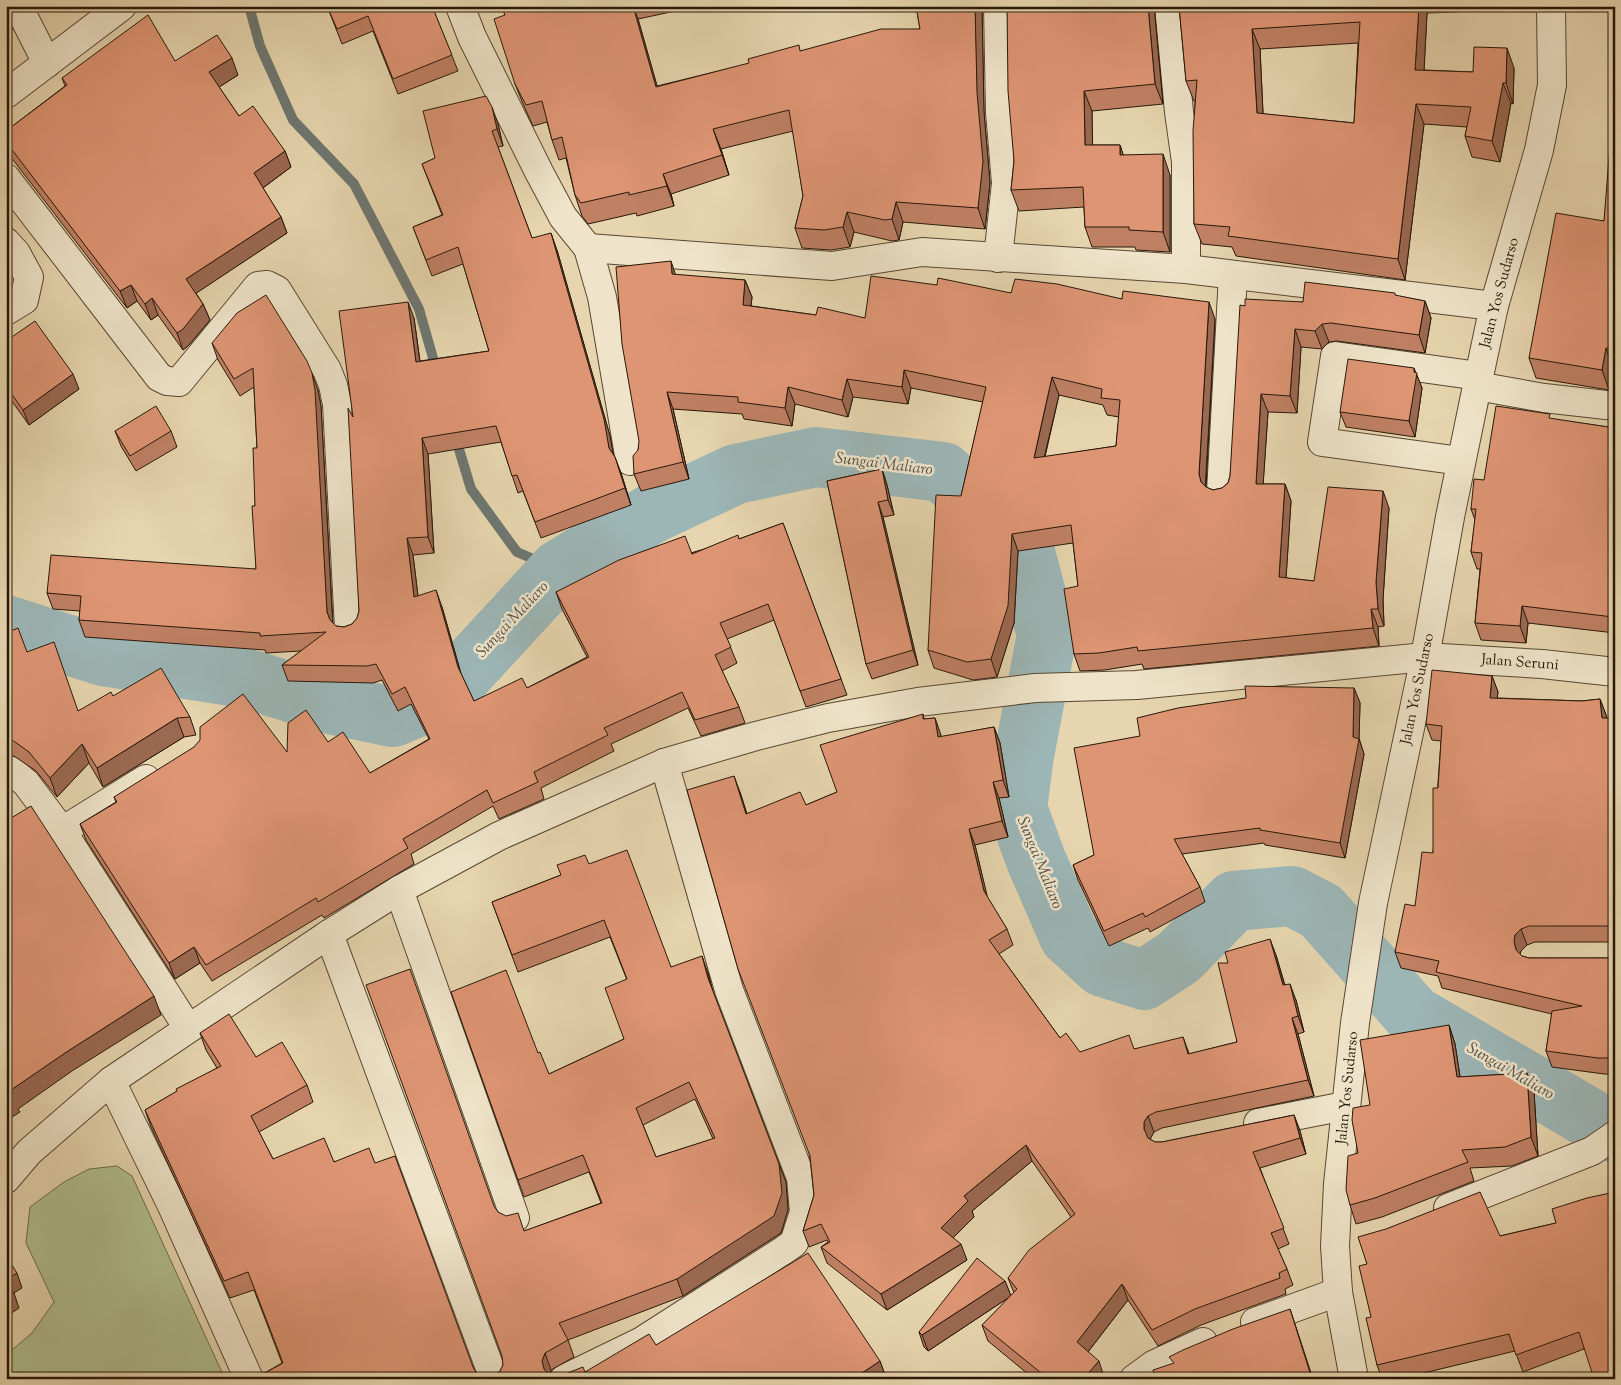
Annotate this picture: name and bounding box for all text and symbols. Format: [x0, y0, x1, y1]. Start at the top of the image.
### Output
street label: Jalan Yos Sudarso [1475, 236, 1525, 351]
water label: Sungai Maliaro [834, 448, 934, 482]
water label: Sungai Maliaro [471, 576, 555, 664]
street label: Jalan Yos Sudarso [1396, 631, 1440, 748]
street label: Jalan Seruni [1479, 650, 1560, 676]
water label: Sungai Maliaro [1010, 813, 1068, 913]
street label: Jalan Yos Sudarso [1332, 1031, 1364, 1146]
water label: Sungai Maliaro [1462, 1038, 1558, 1106]

